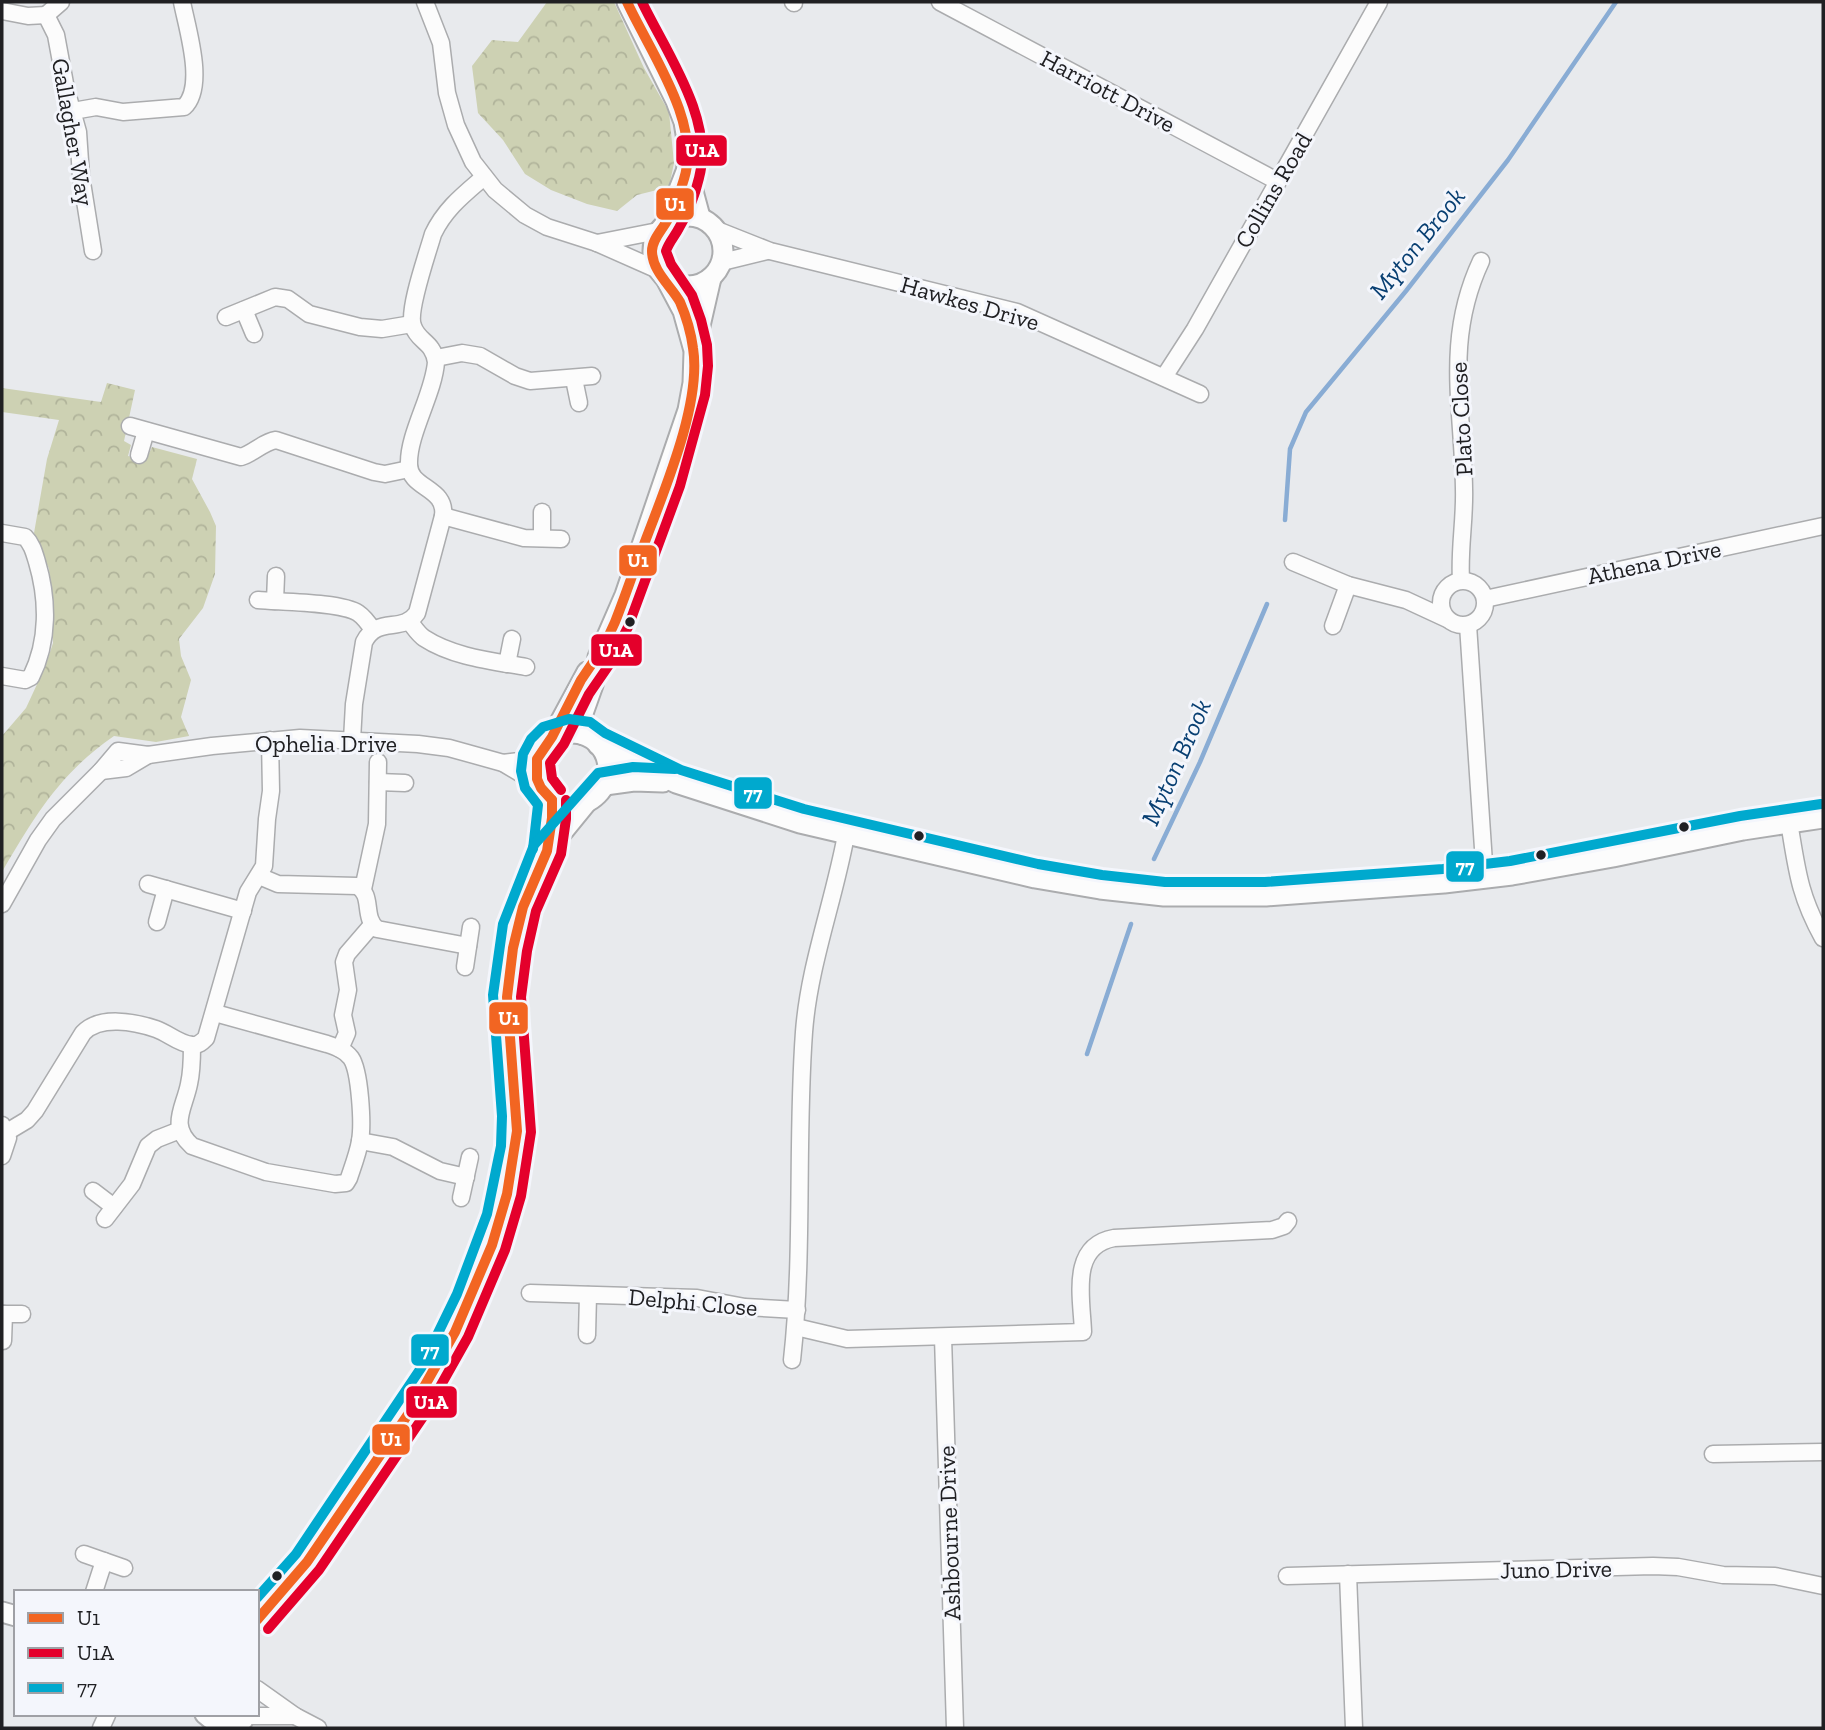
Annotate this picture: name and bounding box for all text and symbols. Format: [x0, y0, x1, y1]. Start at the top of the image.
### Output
street label: Harriott Drive [1036, 43, 1180, 139]
street label: Gallagher Way [46, 56, 100, 209]
street label: Collins Road [1228, 127, 1318, 253]
line badge: U1A [675, 134, 728, 167]
text: U1A [685, 139, 720, 162]
water label: Myton Brook [1362, 181, 1472, 305]
line badge: U1 [655, 187, 695, 221]
text: U1 [664, 193, 686, 216]
street label: Hawkes Drive [897, 269, 1043, 337]
street label: Plato Close [1444, 361, 1478, 477]
street label: Athena Drive [1584, 534, 1724, 590]
line badge: U1 [618, 544, 658, 577]
text: U1 [627, 549, 649, 572]
unlabelled marker [623, 615, 637, 629]
line badge: U1A [590, 633, 643, 667]
text: U1A [599, 639, 634, 662]
water label: Myton Brook [1134, 694, 1218, 830]
street label: Ophelia Drive [255, 729, 397, 758]
line badge: 77 [733, 776, 773, 810]
text: 77 [744, 782, 763, 805]
unlabelled marker [1677, 820, 1691, 834]
unlabelled marker [912, 829, 926, 843]
unlabelled marker [1534, 848, 1548, 862]
line badge: 77 [1445, 850, 1485, 883]
text: 77 [1456, 855, 1475, 878]
line badge: U1 [488, 1001, 529, 1035]
text: U1 [498, 1007, 520, 1030]
street label: Delphi Close [627, 1282, 759, 1322]
line badge: 77 [410, 1333, 450, 1367]
text: 77 [421, 1339, 440, 1362]
line badge: U1A [405, 1385, 458, 1419]
text: U1A [414, 1391, 449, 1414]
line badge: U1 [371, 1423, 411, 1456]
text: U1 [380, 1428, 402, 1451]
street label: Ashbourne Drive [931, 1445, 967, 1621]
street label: Juno Drive [1500, 1554, 1612, 1584]
unlabelled marker [270, 1569, 284, 1583]
legend [14, 1590, 259, 1716]
text: U1 [77, 1605, 100, 1630]
text: U1A [77, 1640, 114, 1665]
text: 77 [77, 1675, 97, 1700]

